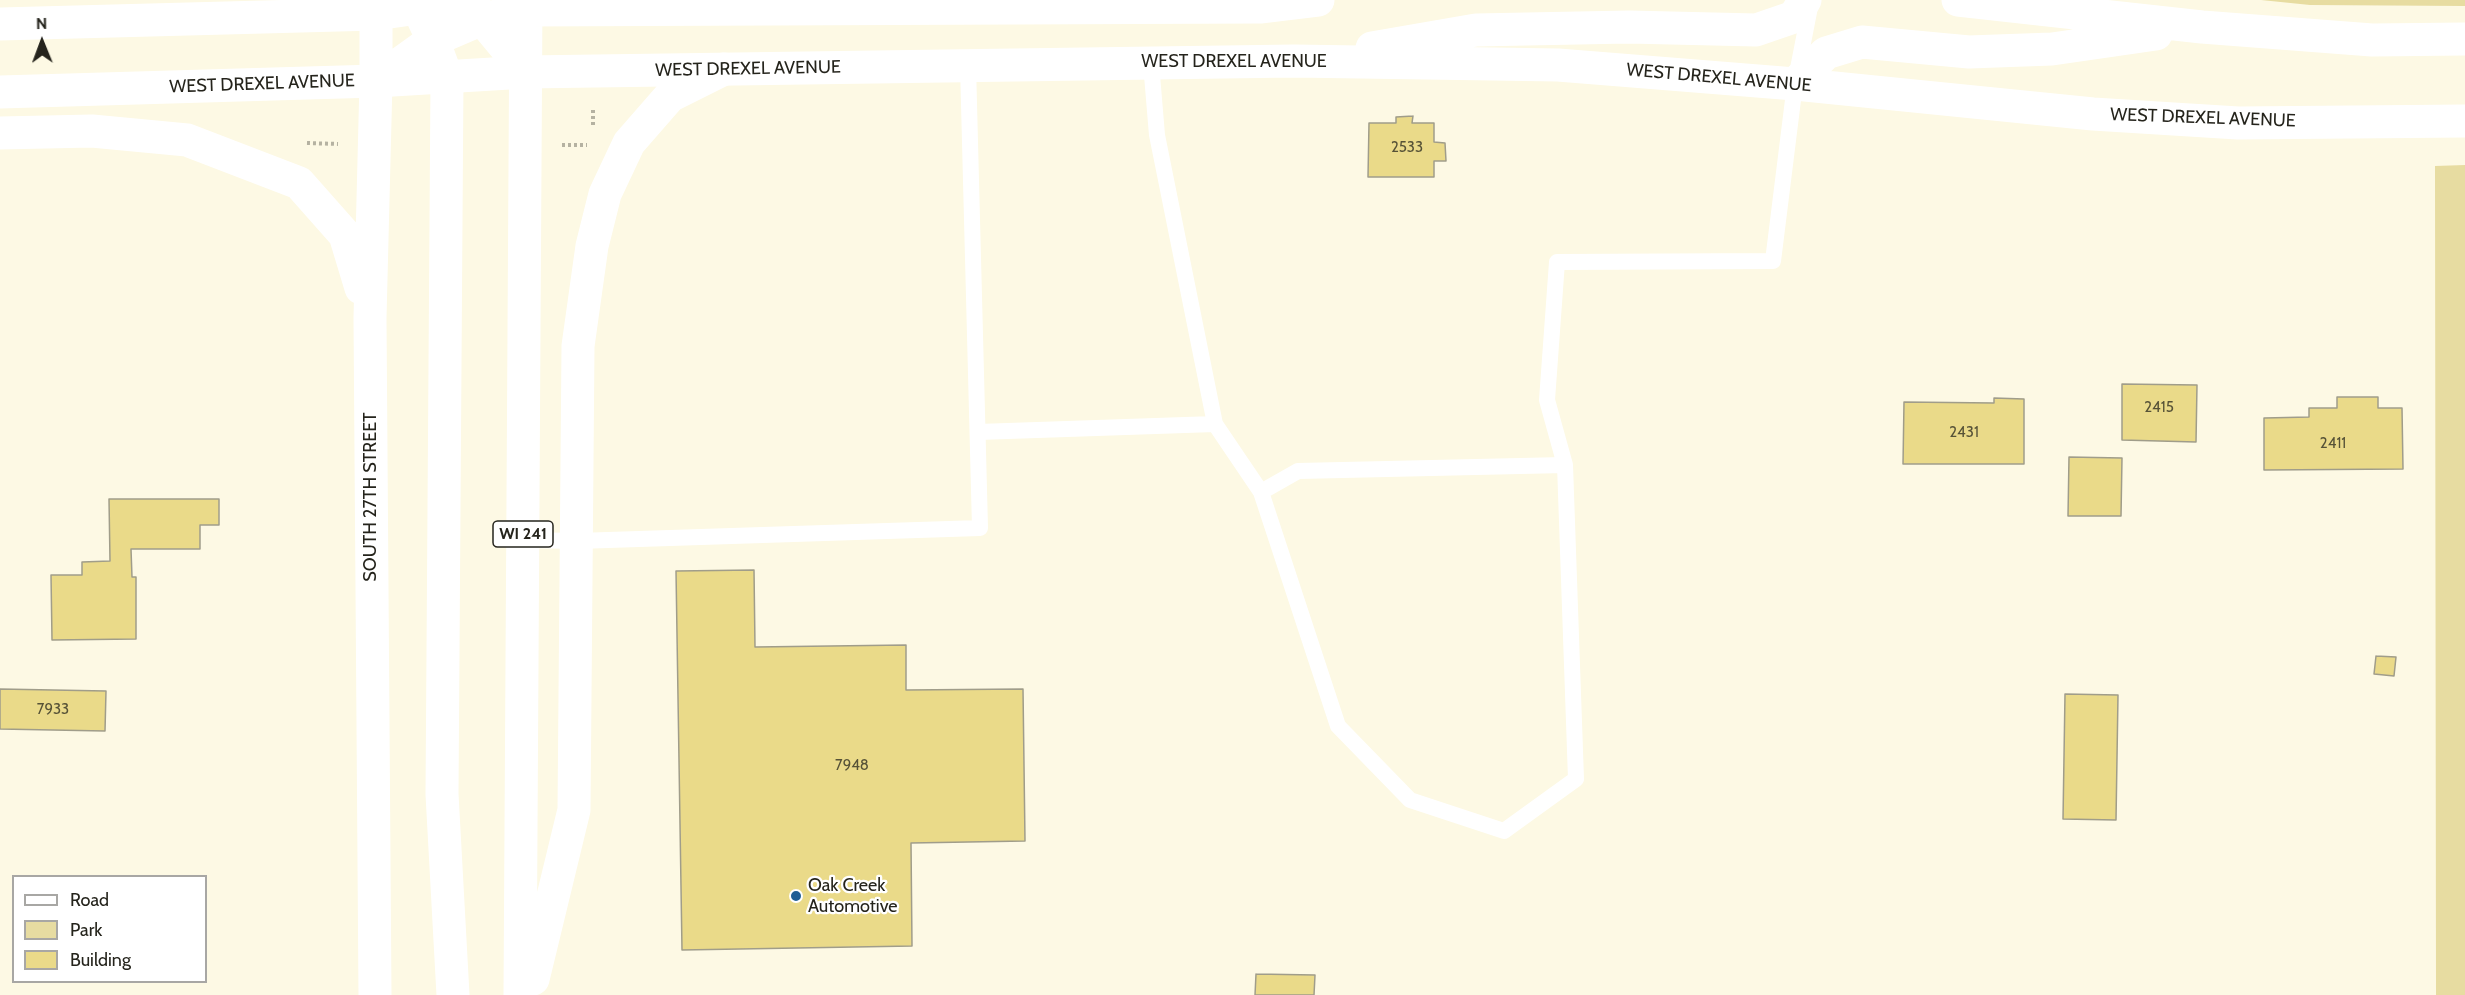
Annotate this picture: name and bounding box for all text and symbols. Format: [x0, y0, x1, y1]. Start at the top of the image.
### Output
north arrow [12, 12, 72, 72]
text: N [36, 14, 47, 33]
street label: WEST DREXEL AVENUE [1141, 51, 1327, 73]
street label: WEST DREXEL AVENUE [655, 57, 841, 81]
street label: WEST DREXEL AVENUE [1626, 59, 1812, 97]
street label: WEST DREXEL AVENUE [169, 70, 355, 98]
street label: WEST DREXEL AVENUE [2110, 104, 2296, 132]
house number: 2533 [1391, 139, 1423, 157]
house number: 2415 [2144, 399, 2174, 417]
street label: SOUTH 27TH STREET [360, 412, 382, 582]
house number: 2431 [1949, 424, 1979, 442]
house number: 2411 [2320, 435, 2346, 453]
road number: WI 241 [493, 521, 553, 547]
house number: 7933 [37, 701, 69, 719]
house number: 7948 [835, 757, 869, 775]
legend [12, 875, 207, 983]
place label: Oak Creek Automotive [808, 875, 898, 918]
text: Road [70, 889, 109, 911]
marker: Oak Creek Automotive [789, 889, 803, 903]
text: Park [70, 919, 102, 941]
text: Building [70, 949, 131, 971]

